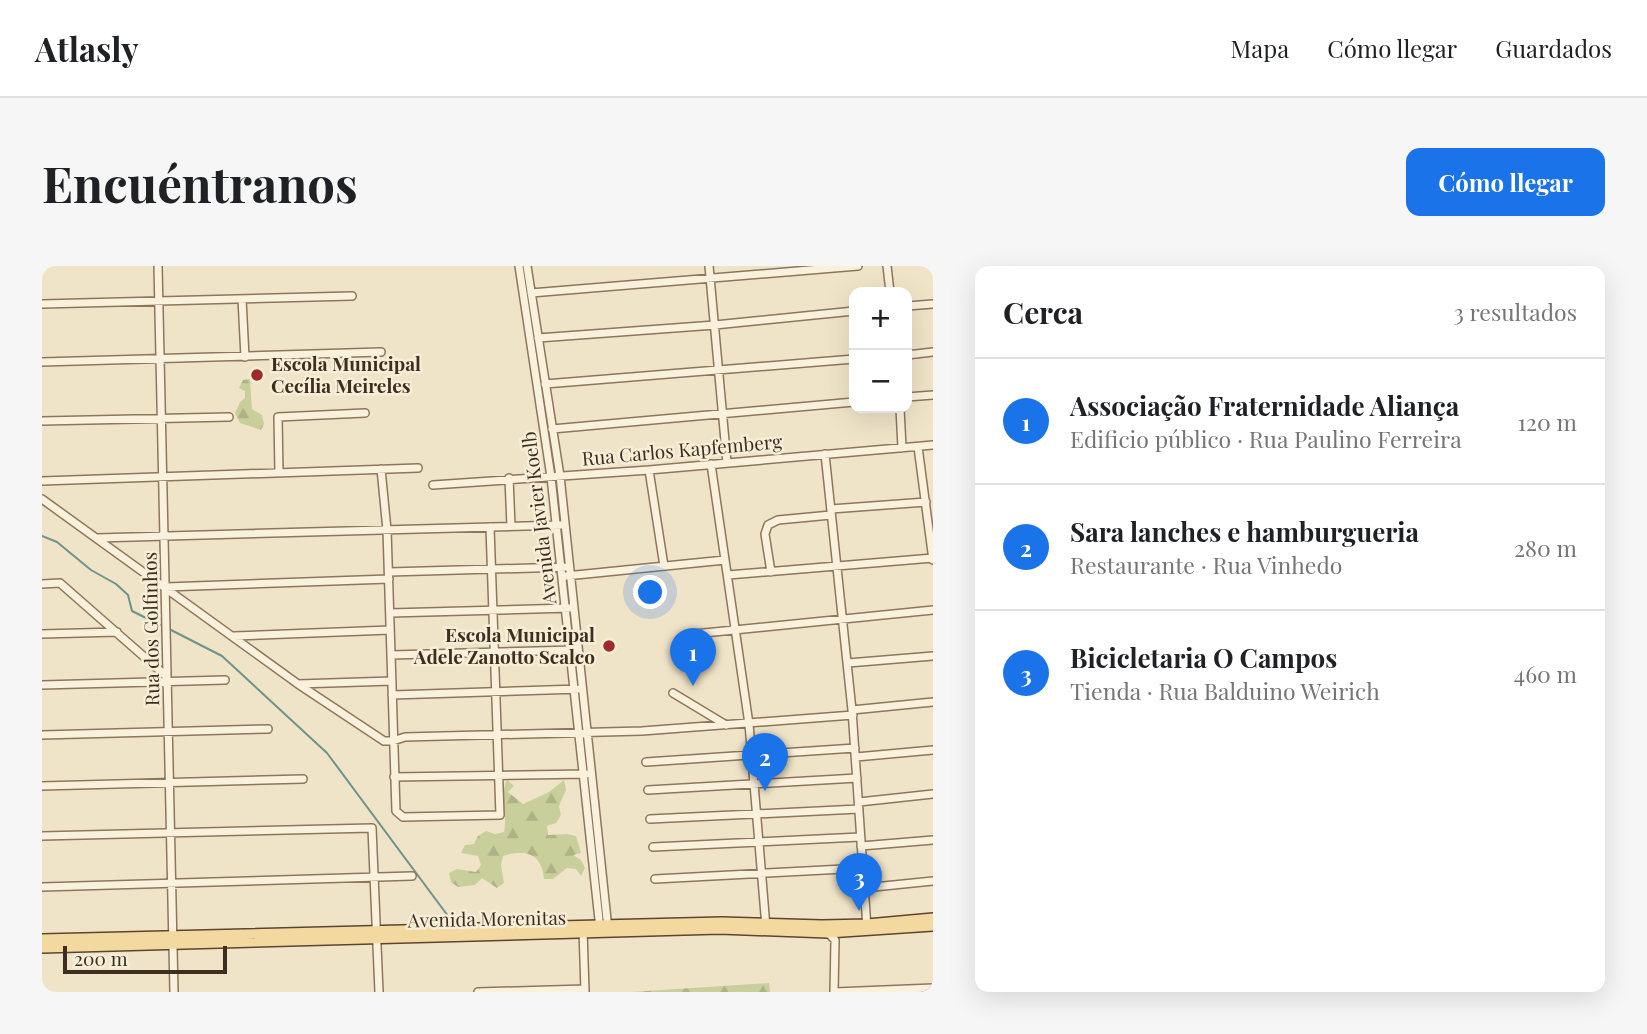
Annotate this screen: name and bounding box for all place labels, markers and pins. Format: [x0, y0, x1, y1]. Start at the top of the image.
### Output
place label: Escola Municipal Cecília Meireles [271, 350, 421, 398]
marker: Escola Municipal Cecília Meireles [249, 367, 265, 383]
place label: Escola Municipal Adele Zanotto Scalco [413, 621, 595, 669]
pin: 1 [670, 628, 716, 686]
marker: Escola Municipal Adele Zanotto Scalco [601, 638, 617, 654]
pin: 2 [742, 733, 788, 791]
pin: 3 [836, 853, 882, 911]

